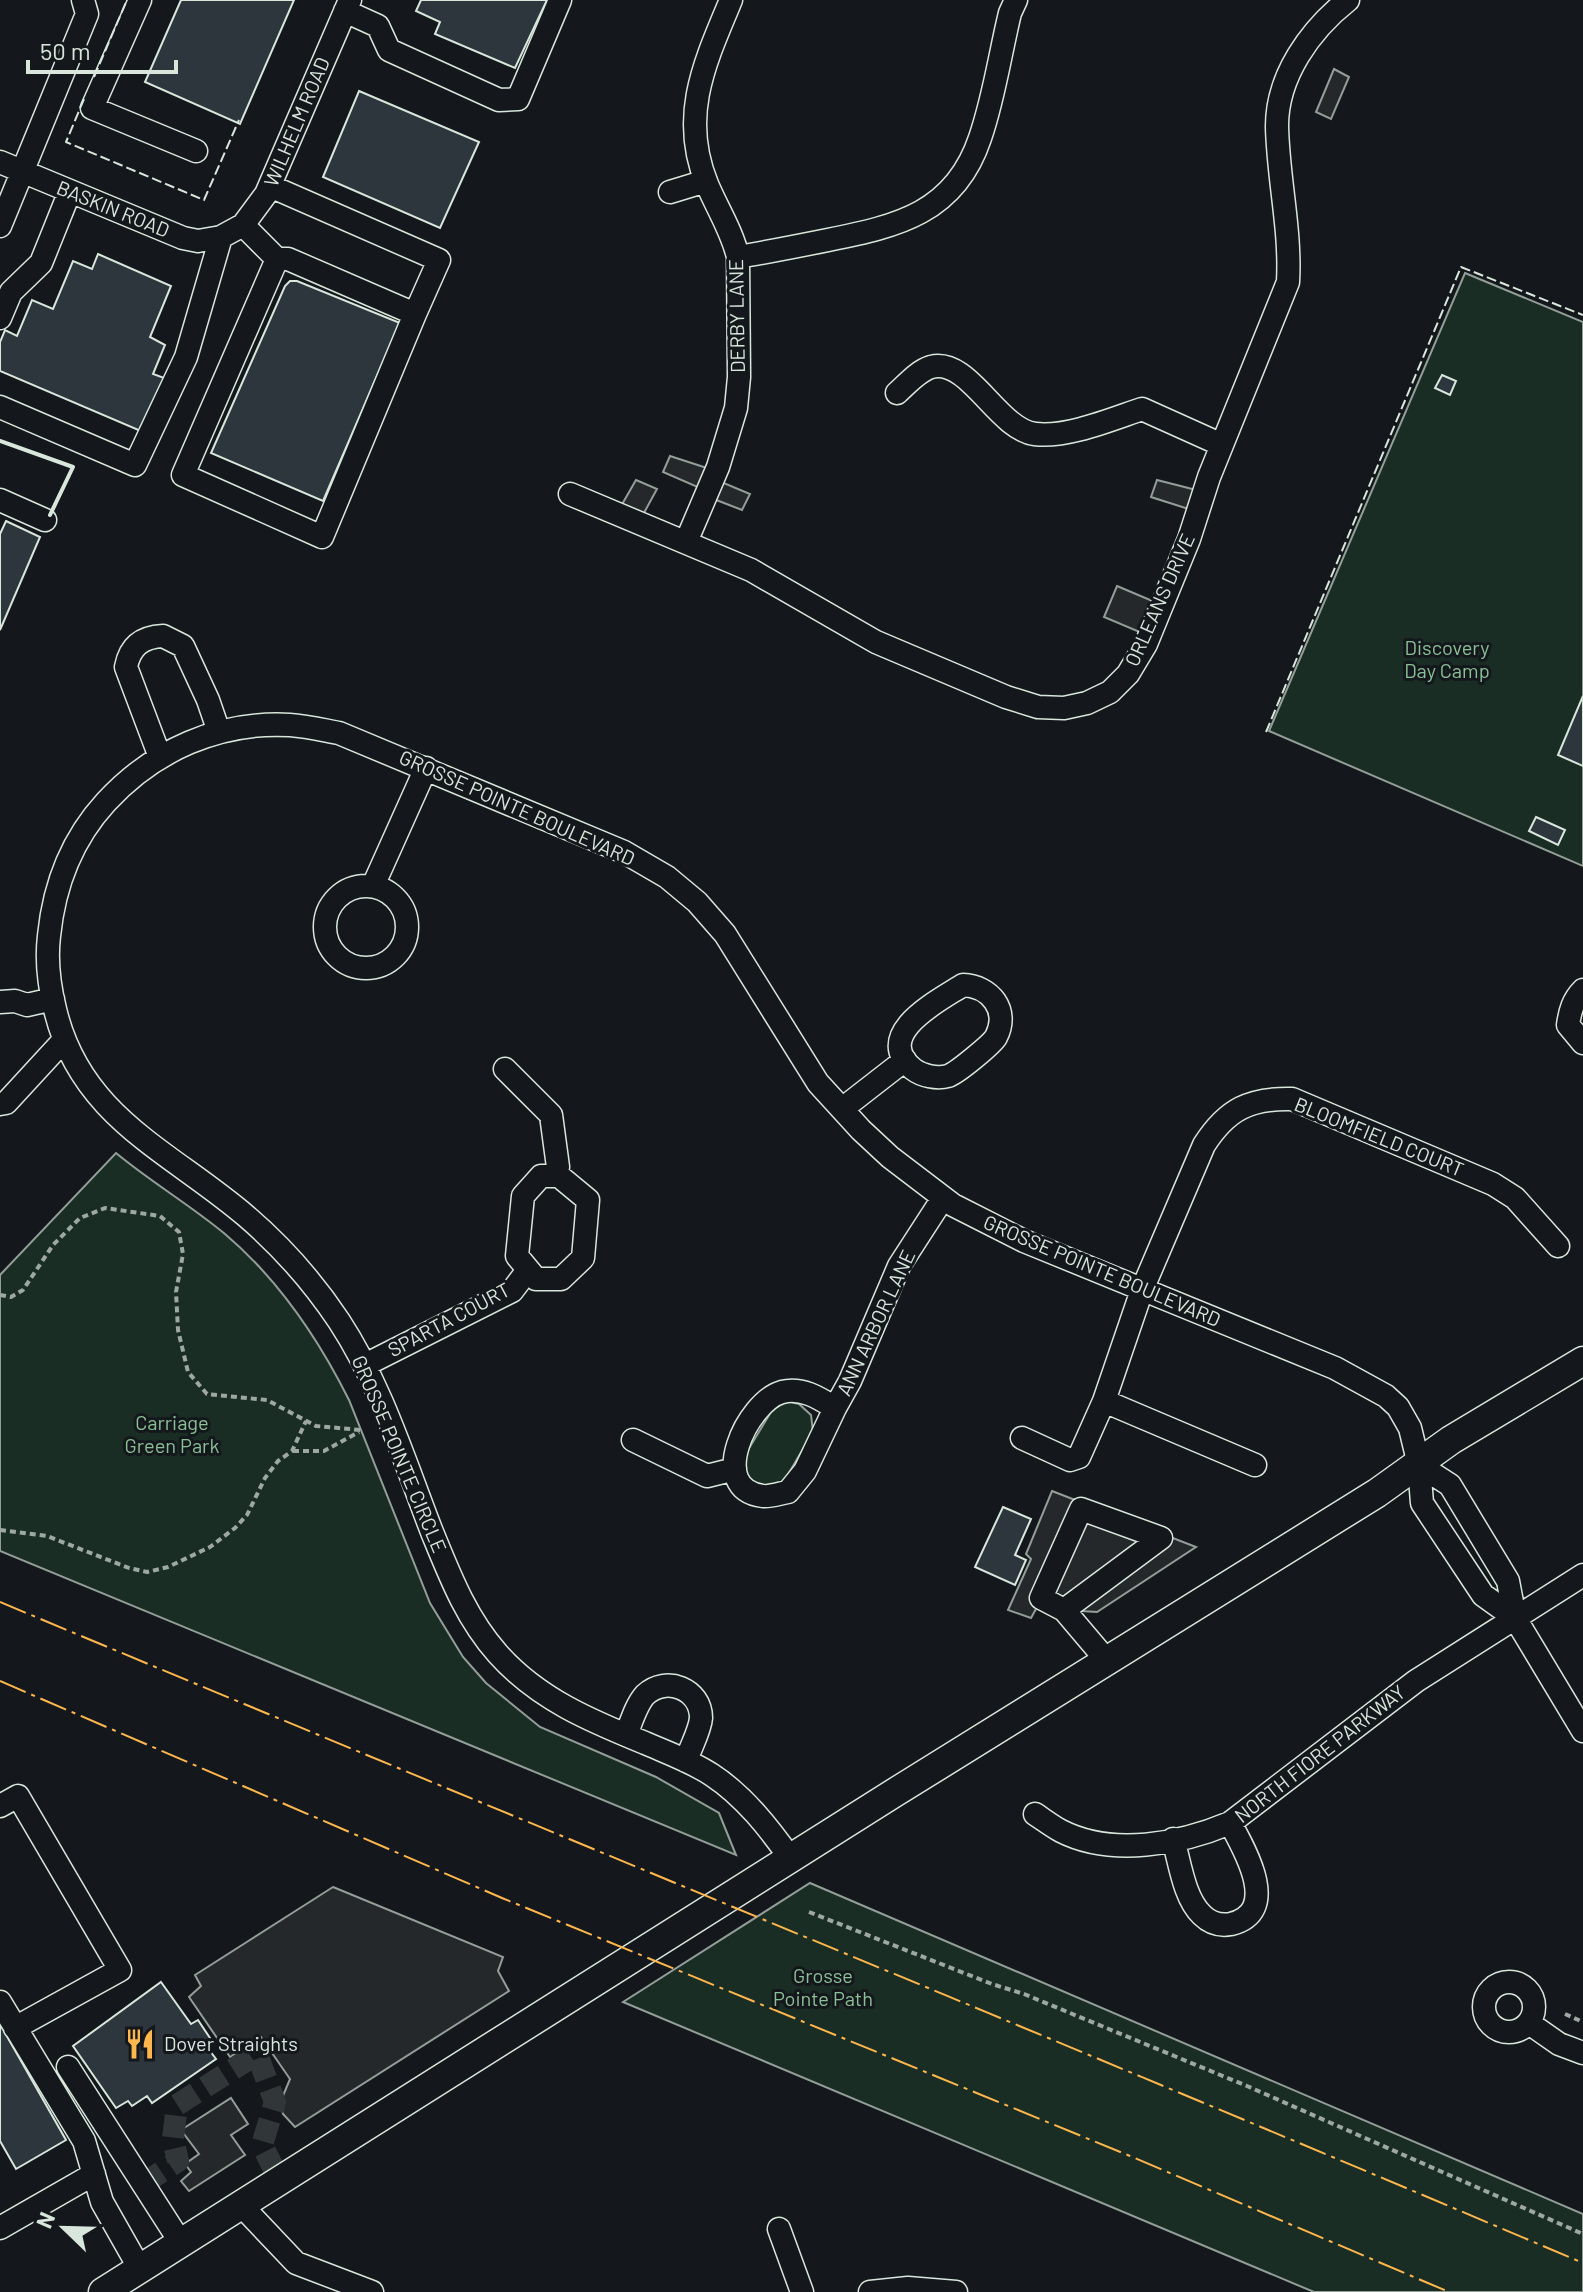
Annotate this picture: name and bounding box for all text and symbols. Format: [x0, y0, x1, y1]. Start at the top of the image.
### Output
scale bar [28, 24, 176, 74]
text: 50 m [40, 36, 91, 65]
street label: WILHELM ROAD [258, 53, 334, 190]
street label: BASKIN ROAD [54, 175, 173, 242]
street label: DERBY LANE [723, 259, 749, 373]
street label: ORLEANS DRIVE [1119, 529, 1199, 670]
park label: Discovery Day Camp [1404, 635, 1490, 682]
street label: GROSSE POINTE BOULEVARD [396, 744, 639, 870]
street label: BLOOMFIELD COURT [1291, 1091, 1468, 1181]
street label: GROSSE POINTE BOULEVARD [980, 1209, 1225, 1331]
street label: ANN ARBOR LANE [831, 1246, 919, 1399]
street label: SPARTA COURT [383, 1277, 514, 1361]
street label: GROSSE POINTE CIRCLE [347, 1351, 452, 1556]
park label: Carriage Green Park [125, 1410, 219, 1457]
street label: NORTH FIORE PARKWAY [1229, 1679, 1409, 1827]
park label: Grosse Pointe Path [773, 1963, 873, 2010]
restaurant icon: Dover Straights [123, 2027, 157, 2061]
place label: Dover Straights [164, 2031, 298, 2055]
north arrow [24, 2188, 104, 2268]
text: N [30, 2208, 59, 2232]

